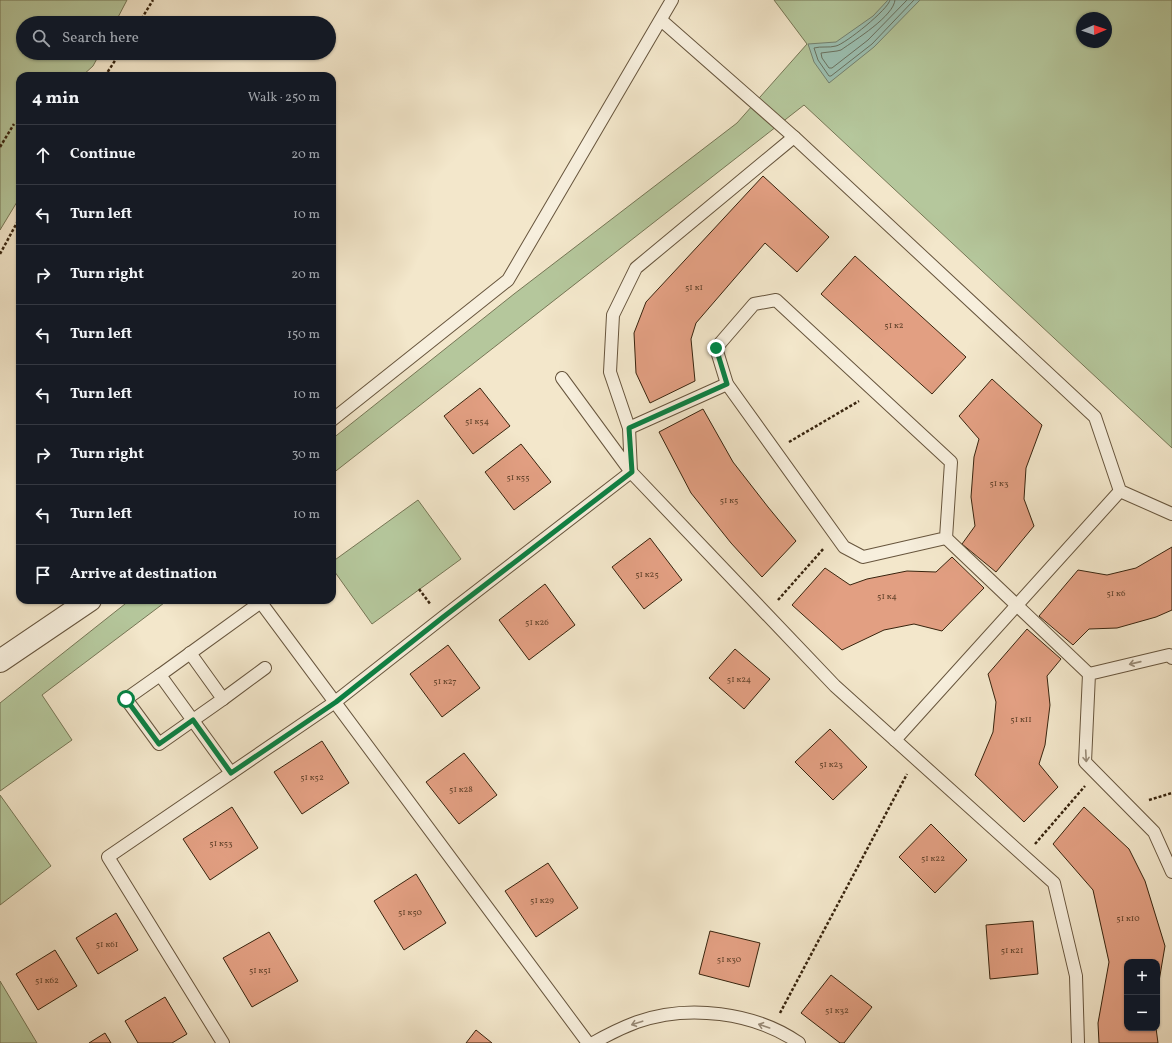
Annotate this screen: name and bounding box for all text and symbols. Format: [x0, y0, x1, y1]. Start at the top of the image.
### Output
north arrow [1076, 12, 1112, 48]
search box [16, 16, 336, 60]
icon: search [30, 27, 52, 49]
text: Search here [62, 28, 139, 49]
text: 4 min [32, 87, 79, 110]
text: Walk · 250 m [248, 89, 320, 107]
icon: ahead [32, 144, 54, 166]
text: Continue [70, 144, 135, 165]
text: 20 m [291, 146, 320, 164]
icon: left [32, 204, 54, 226]
text: Turn left [70, 204, 132, 225]
text: 10 m [293, 206, 320, 224]
icon: right [32, 264, 54, 286]
text: Turn right [70, 264, 144, 285]
text: 20 m [291, 266, 320, 284]
house number: 51 к1 [685, 281, 703, 294]
house number: 51 к2 [884, 319, 904, 332]
icon: left [32, 324, 54, 346]
text: Turn left [70, 324, 132, 345]
text: 150 m [287, 326, 320, 344]
route end [707, 339, 725, 357]
icon: left [32, 384, 54, 406]
text: Turn left [70, 384, 132, 405]
text: 10 m [293, 386, 320, 404]
house number: 51 к54 [465, 415, 489, 428]
icon: right [32, 444, 54, 466]
text: Turn right [70, 444, 144, 465]
text: 30 m [292, 446, 320, 464]
house number: 51 к55 [506, 471, 530, 484]
house number: 51 к3 [989, 477, 1009, 490]
house number: 51 к5 [720, 494, 738, 507]
icon: left [32, 504, 54, 526]
text: Turn left [70, 504, 132, 525]
text: 10 m [293, 506, 320, 524]
icon: arrive [32, 564, 54, 586]
text: Arrive at destination [70, 564, 217, 585]
house number: 51 к25 [635, 568, 659, 581]
house number: 51 к6 [1107, 587, 1126, 600]
house number: 51 к4 [877, 590, 897, 603]
house number: 51 к26 [525, 616, 549, 629]
one-way arrow [1129, 660, 1142, 668]
house number: 51 к24 [727, 673, 751, 686]
house number: 51 к27 [433, 675, 457, 688]
route start [117, 690, 135, 708]
house number: 51 к11 [1010, 713, 1032, 726]
one-way arrow [1082, 749, 1090, 762]
house number: 51 к23 [819, 758, 843, 771]
house number: 51 к52 [300, 771, 324, 784]
house number: 51 к28 [449, 783, 473, 796]
house number: 51 к53 [209, 837, 233, 850]
house number: 51 к22 [921, 852, 945, 865]
house number: 51 к29 [530, 894, 554, 907]
house number: 51 к50 [398, 906, 423, 919]
house number: 51 к10 [1116, 912, 1140, 925]
house number: 51 к61 [96, 938, 118, 951]
house number: 51 к21 [1001, 944, 1023, 957]
house number: 51 к30 [717, 953, 742, 966]
map controls [1124, 959, 1160, 1031]
button: + [1124, 959, 1160, 995]
house number: 51 к51 [249, 964, 271, 977]
house number: 51 к62 [35, 974, 59, 987]
button: − [1124, 995, 1160, 1031]
house number: 51 к32 [825, 1004, 849, 1017]
one-way arrow [631, 1019, 643, 1027]
one-way arrow [758, 1021, 770, 1029]

